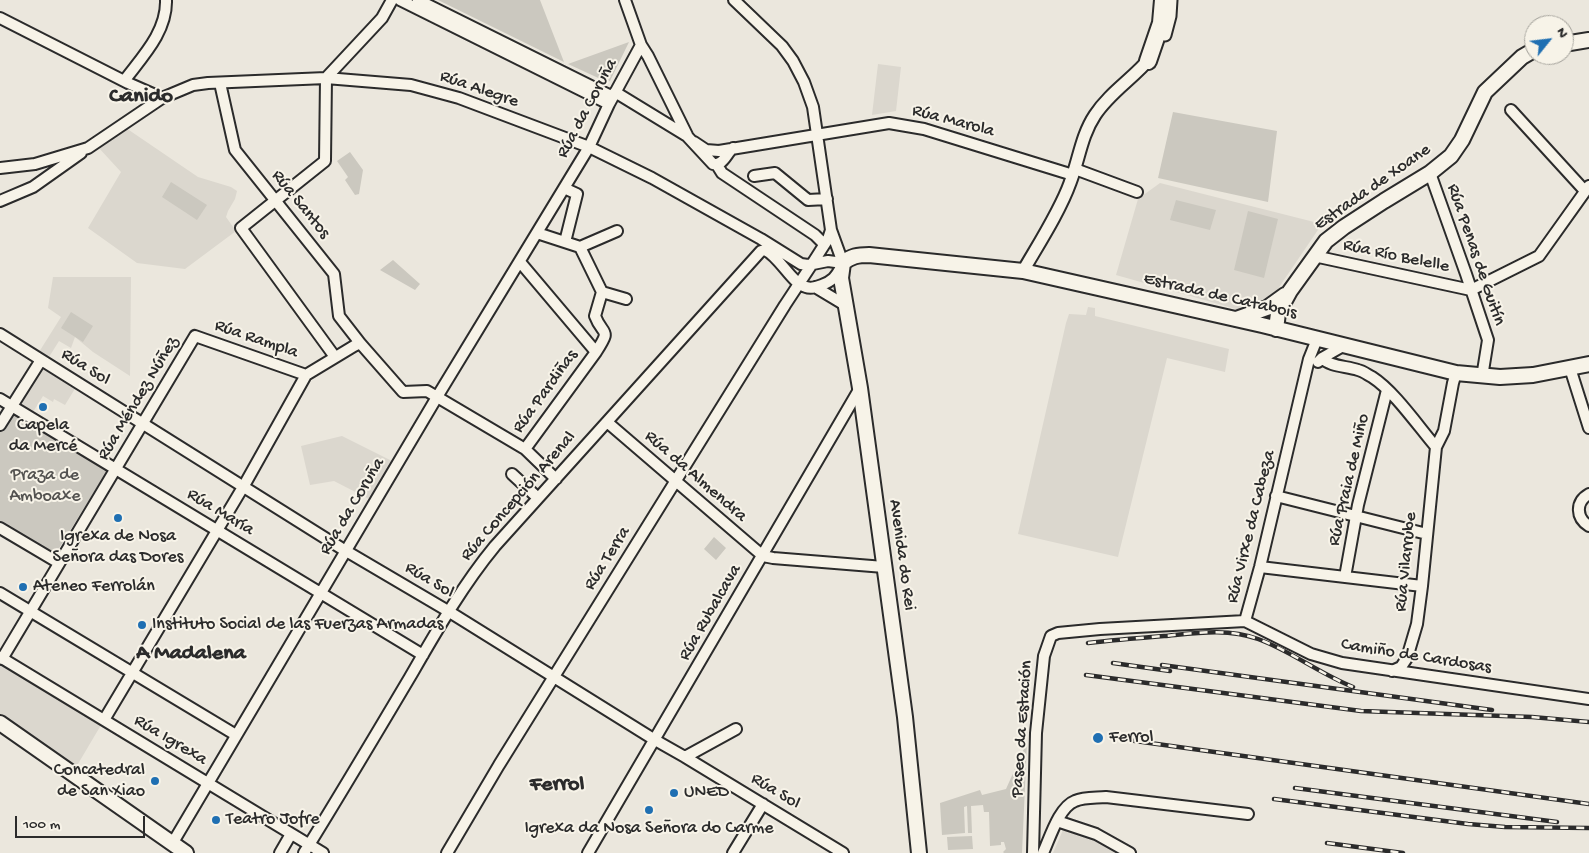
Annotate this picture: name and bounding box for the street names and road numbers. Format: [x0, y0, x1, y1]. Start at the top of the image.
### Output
street label: Rúa da Coruña [553, 56, 623, 162]
street label: Rúa Alegre [437, 66, 521, 114]
street label: Rúa Marola [909, 101, 997, 143]
street label: Estrada de Xoane [1311, 140, 1435, 236]
street label: Rúa Santos [266, 166, 334, 244]
street label: Rúa Penas de Guitín [1441, 181, 1509, 329]
street label: Rúa Río Belelle [1341, 235, 1451, 279]
street label: Estrada de Catabois [1141, 269, 1299, 325]
street label: Rúa Rampla [211, 316, 301, 364]
street label: Rúa Méndez Núñez [94, 333, 184, 465]
street label: Rúa Sol [56, 345, 114, 391]
street label: Rúa Pardiñas [508, 346, 584, 438]
street label: Rúa Praia de Miño [1324, 412, 1376, 548]
street label: Rúa da Almendra [639, 427, 751, 527]
street label: Rúa Concepción Arenal [457, 428, 581, 566]
street label: Rúa Virxe da Cabeza [1223, 448, 1281, 606]
street label: Rúa da Coruña [316, 455, 390, 559]
street label: Rúa María [182, 484, 258, 542]
street label: Avenida do Rei [883, 498, 919, 612]
street label: Rúa Vilarrube [1391, 511, 1423, 613]
street label: Rúa Terra [580, 523, 636, 595]
street label: Rúa Sol [400, 558, 458, 604]
street label: Rúa Rubalcava [675, 561, 747, 665]
street label: Camiño de Cardosas [1339, 634, 1493, 680]
street label: Paseo da Estación [1007, 660, 1039, 798]
street label: Rúa Igrexa [129, 711, 211, 771]
street label: Rúa Sol [746, 769, 804, 815]

